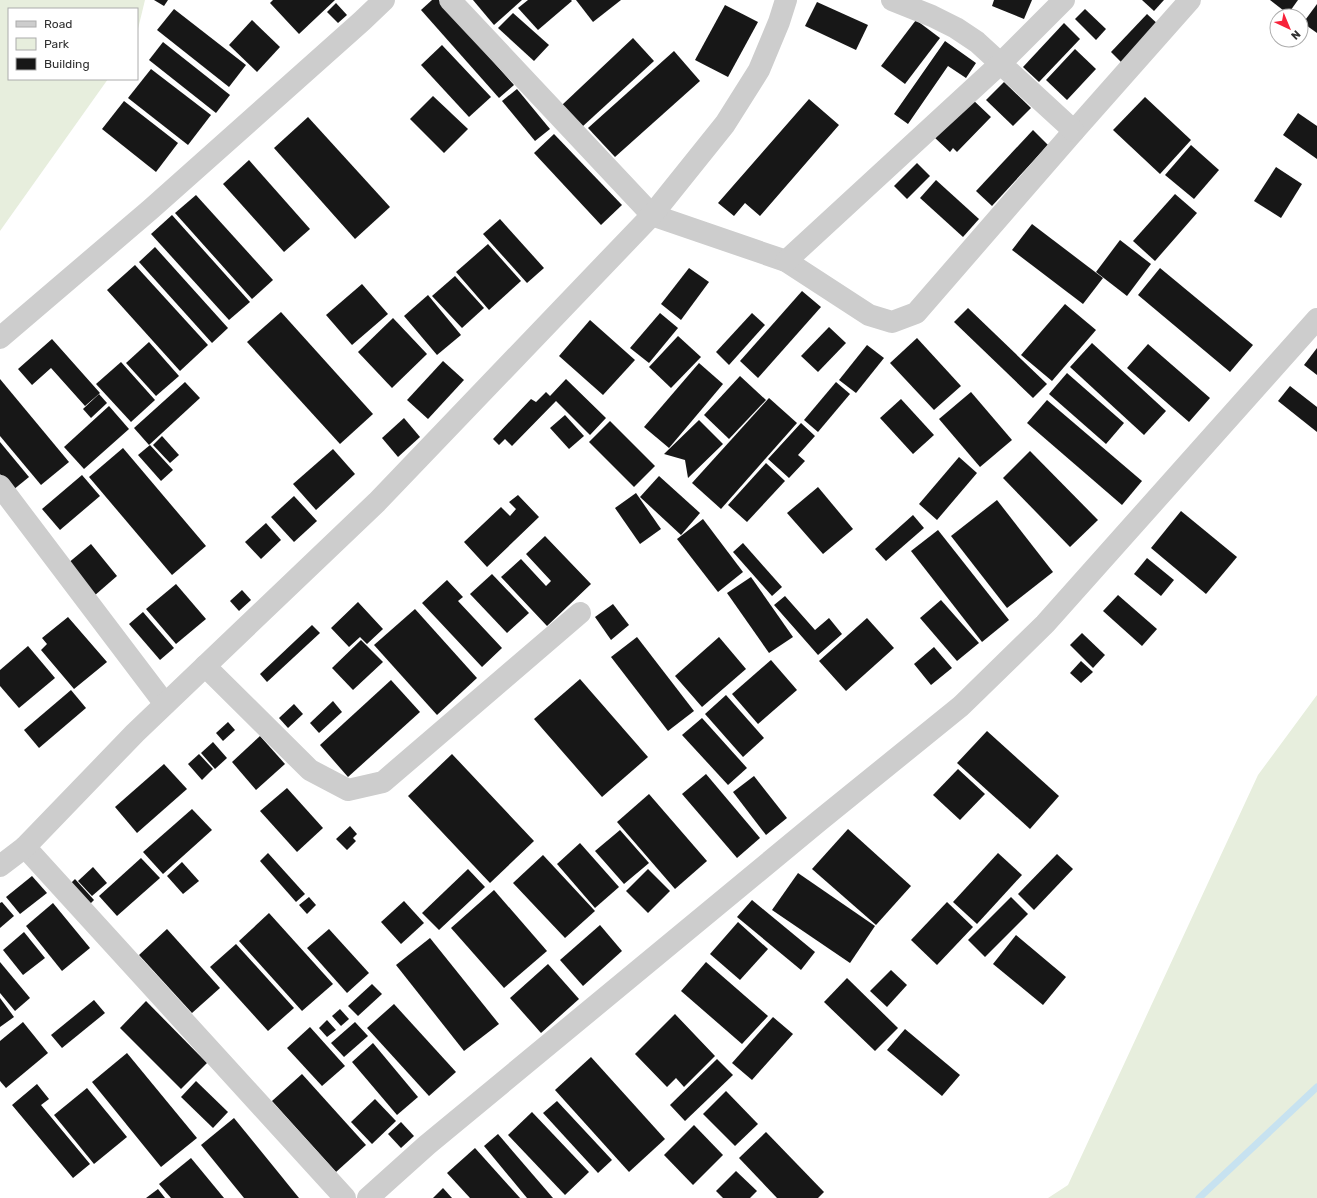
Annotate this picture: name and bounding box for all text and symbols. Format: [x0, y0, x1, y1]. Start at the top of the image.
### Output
legend [8, 8, 138, 80]
north arrow [1269, 8, 1309, 48]
text: Road [44, 17, 72, 31]
text: N [1288, 27, 1303, 42]
text: Park [44, 37, 70, 51]
text: Building [44, 57, 90, 71]

